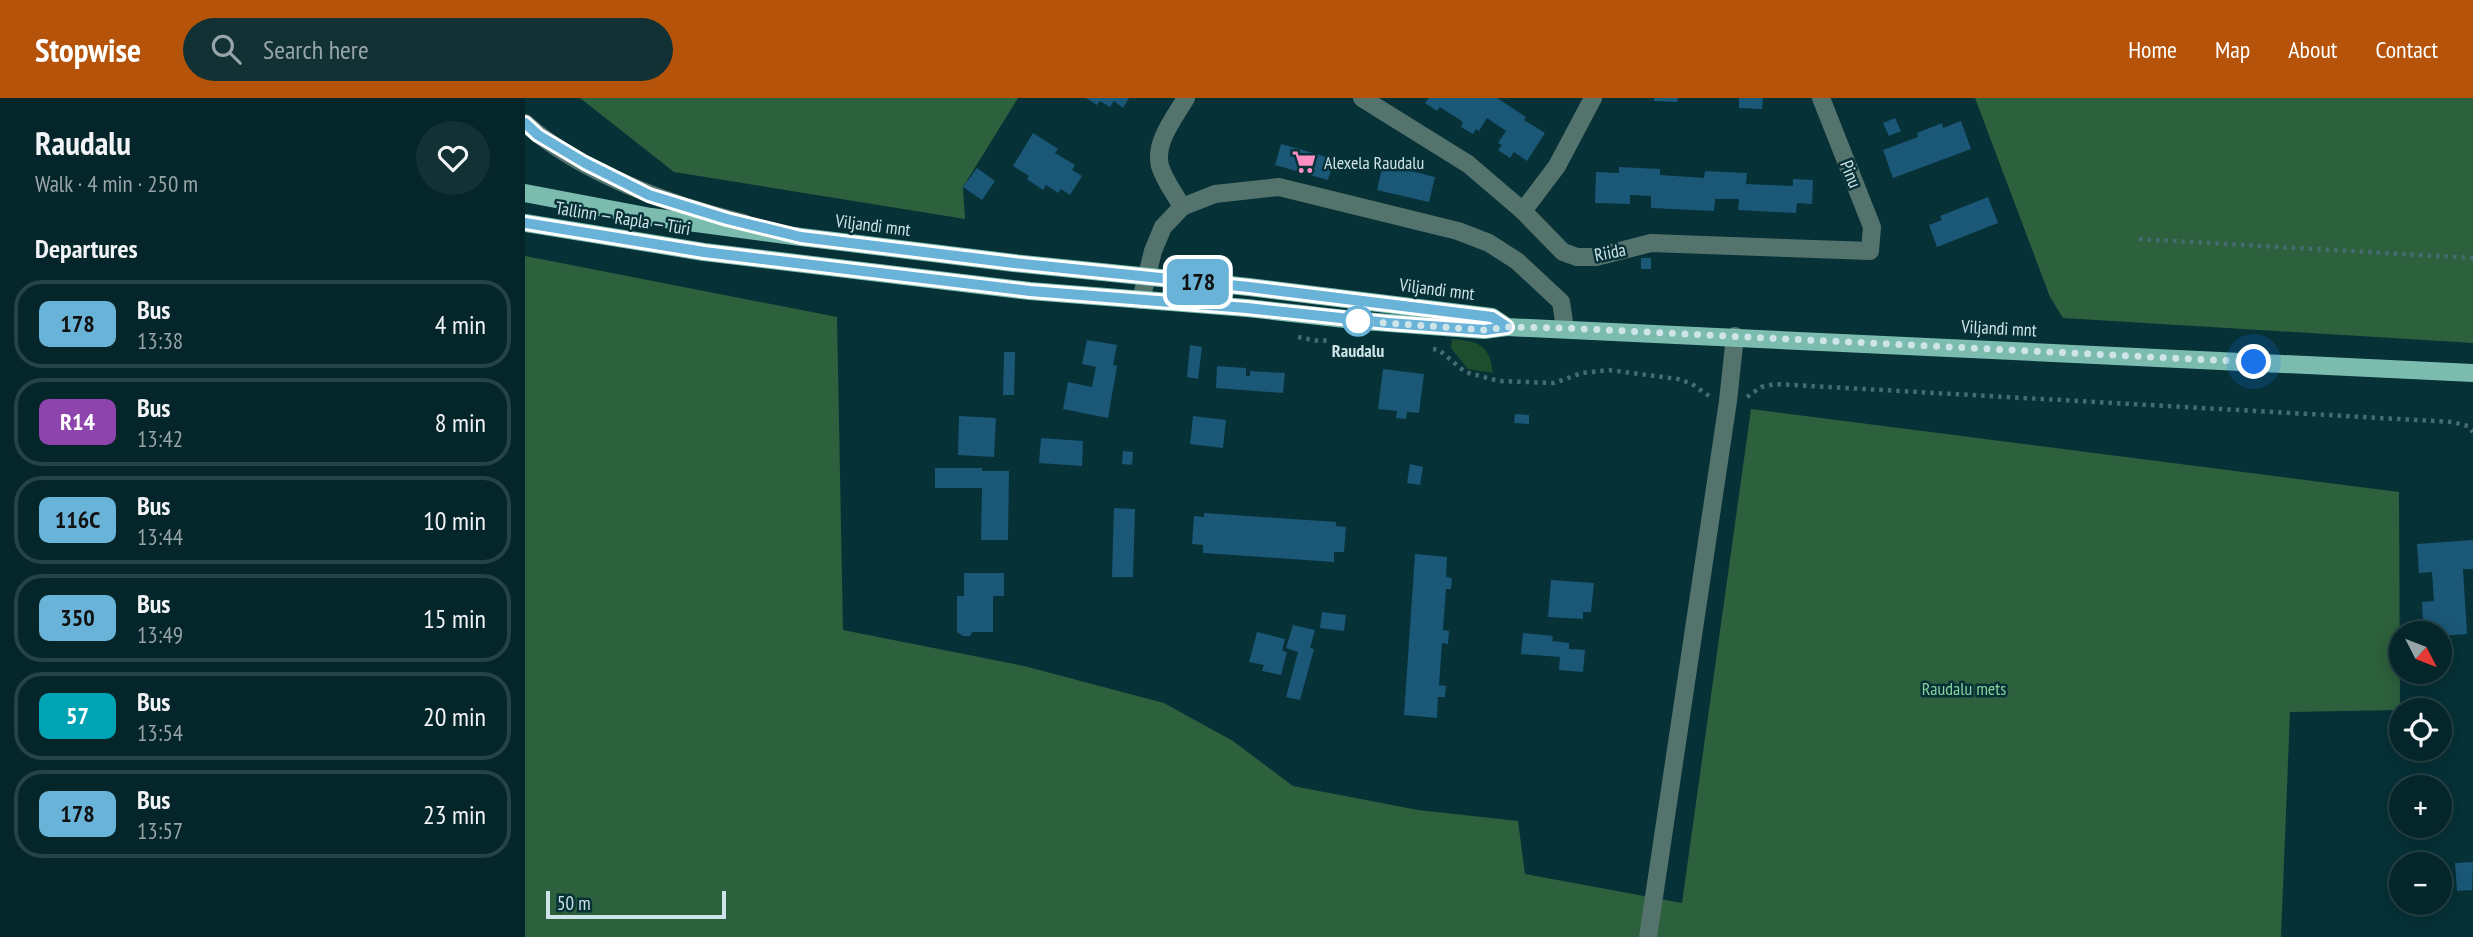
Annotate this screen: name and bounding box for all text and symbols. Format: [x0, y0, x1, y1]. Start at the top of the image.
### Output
search box [183, 18, 673, 81]
text: Stopwise [35, 28, 141, 71]
icon: search [207, 30, 245, 68]
text: Search here [263, 33, 369, 66]
text: Home [2128, 34, 2177, 65]
text: Map [2215, 34, 2250, 65]
text: About [2288, 34, 2337, 65]
text: Contact [2375, 34, 2438, 65]
text: Raudalu [35, 121, 131, 164]
button: heart [416, 121, 490, 195]
supermarket icon: Alexela Raudalu [1290, 148, 1318, 176]
place label: Alexela Raudalu [1324, 151, 1424, 174]
street label: Pinu [1835, 157, 1867, 191]
text: Walk · 4 min · 250 m [35, 169, 198, 198]
street label: Tallinn — Rapla — Türi [554, 196, 692, 240]
street label: Viljandi mnt [833, 209, 912, 241]
text: Departures [35, 232, 138, 265]
street label: Riida [1592, 238, 1628, 266]
line badge: 178 [1158, 259, 1238, 305]
text: 178 [1181, 266, 1215, 297]
street label: Viljandi mnt [1397, 273, 1476, 305]
text: Bus [137, 293, 170, 326]
marker: Raudalu [1343, 306, 1373, 336]
text: 178 [60, 308, 95, 339]
text: 4 min [435, 308, 486, 341]
street label: Viljandi mnt [1960, 314, 2037, 341]
text: 13:38 [137, 326, 183, 355]
place label: Raudalu [1332, 339, 1384, 362]
your location [2236, 344, 2271, 379]
text: Bus [137, 391, 170, 424]
text: R14 [60, 406, 95, 437]
text: 8 min [435, 406, 486, 439]
text: 13:42 [137, 424, 183, 453]
text: Bus [137, 489, 170, 522]
text: 116C [55, 504, 100, 535]
text: 10 min [423, 504, 486, 537]
text: 13:44 [137, 522, 183, 551]
text: Bus [137, 587, 170, 620]
text: 350 [60, 602, 95, 633]
text: 15 min [423, 602, 486, 635]
text: 13:49 [137, 620, 183, 649]
north arrow [2389, 621, 2452, 684]
map controls [2389, 621, 2452, 915]
park label: Raudalu mets [1922, 677, 2006, 700]
text: Bus [137, 685, 170, 718]
button: locate [2389, 698, 2452, 761]
text: 57 [66, 700, 89, 731]
text: 20 min [423, 700, 486, 733]
text: 13:54 [137, 718, 183, 747]
button: + [2389, 775, 2452, 838]
text: Bus [137, 783, 170, 816]
text: 178 [60, 798, 95, 829]
text: 23 min [423, 798, 486, 831]
text: 13:57 [137, 816, 183, 845]
button: − [2389, 852, 2452, 915]
scale bar [546, 888, 726, 920]
text: 50 m [557, 891, 591, 915]

